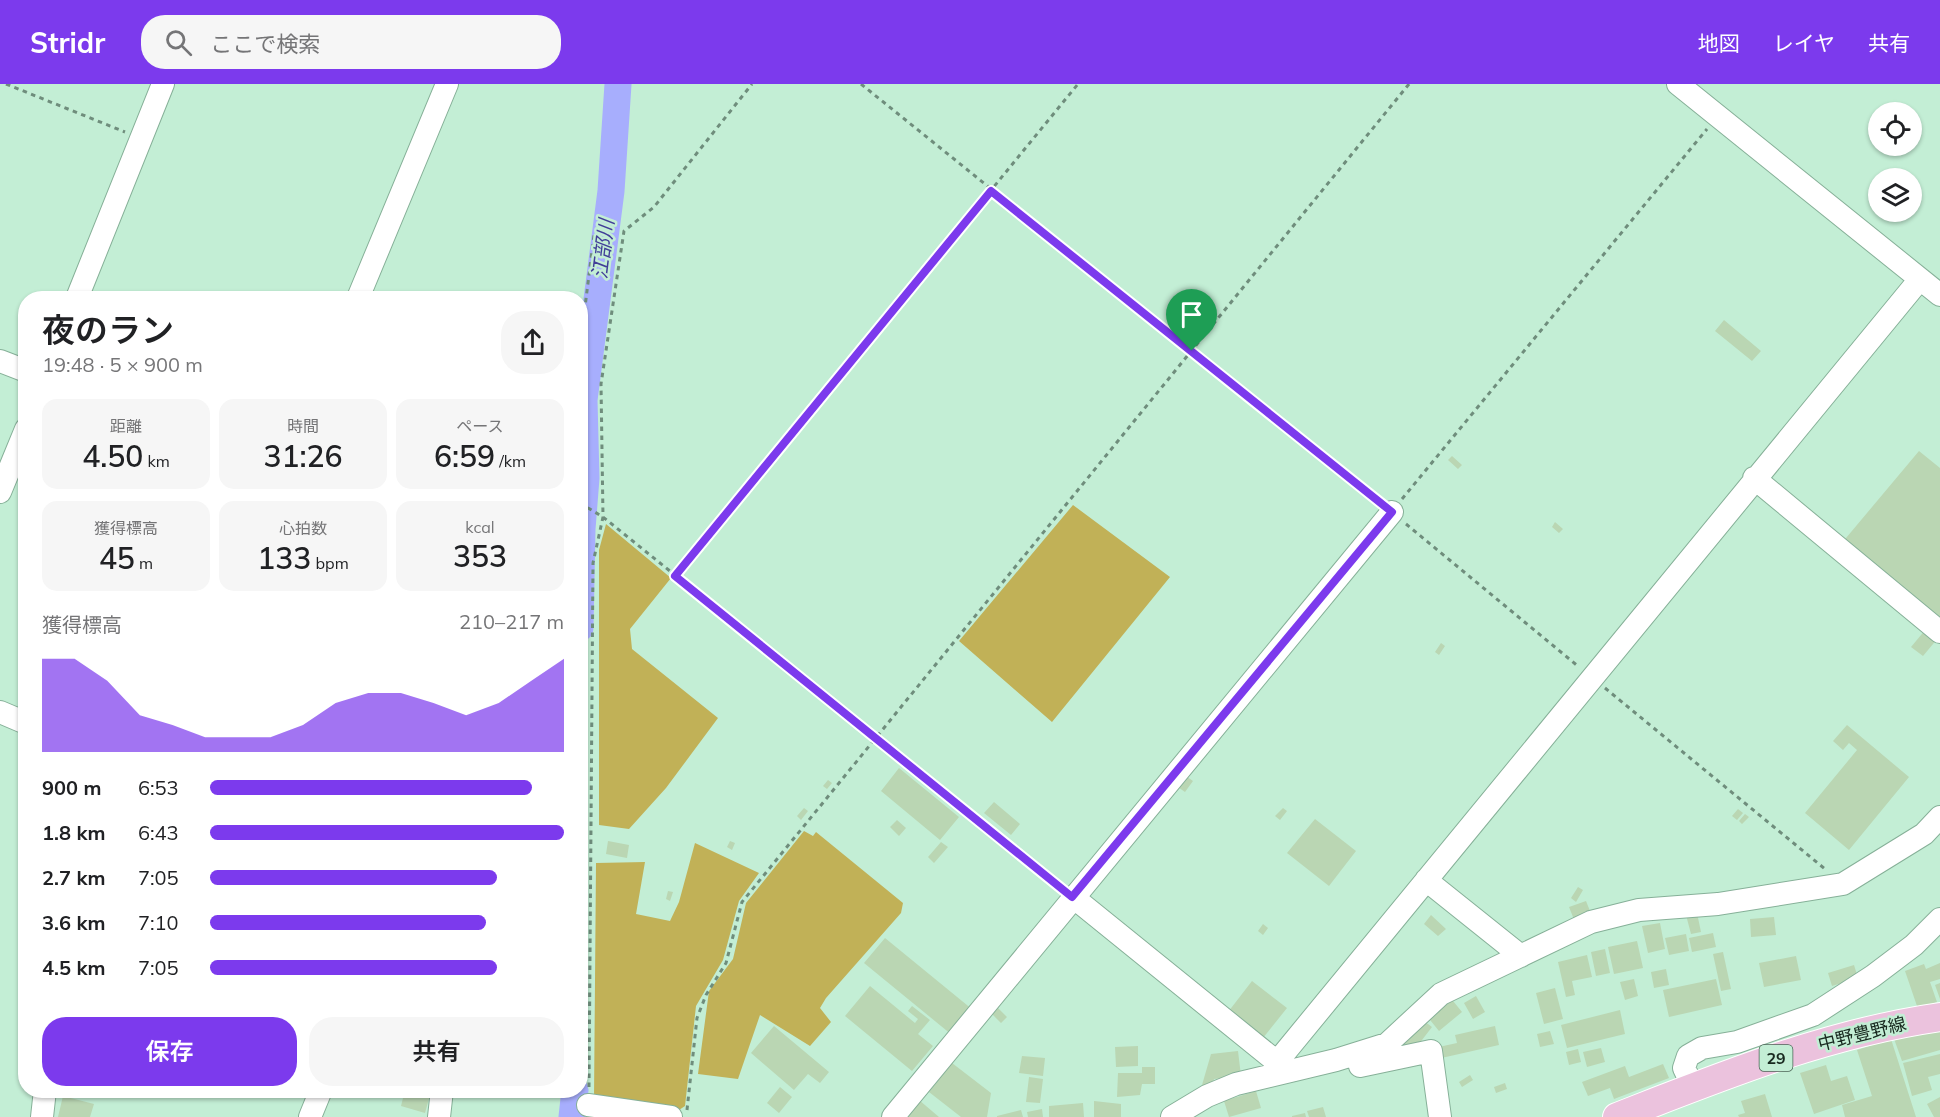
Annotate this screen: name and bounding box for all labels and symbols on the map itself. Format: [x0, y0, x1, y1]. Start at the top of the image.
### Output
water label: 江部川 [586, 216, 619, 280]
pin [1166, 289, 1217, 351]
street label: 中野豊野線 [1815, 1011, 1908, 1056]
road number: 29 [1760, 1045, 1792, 1071]

